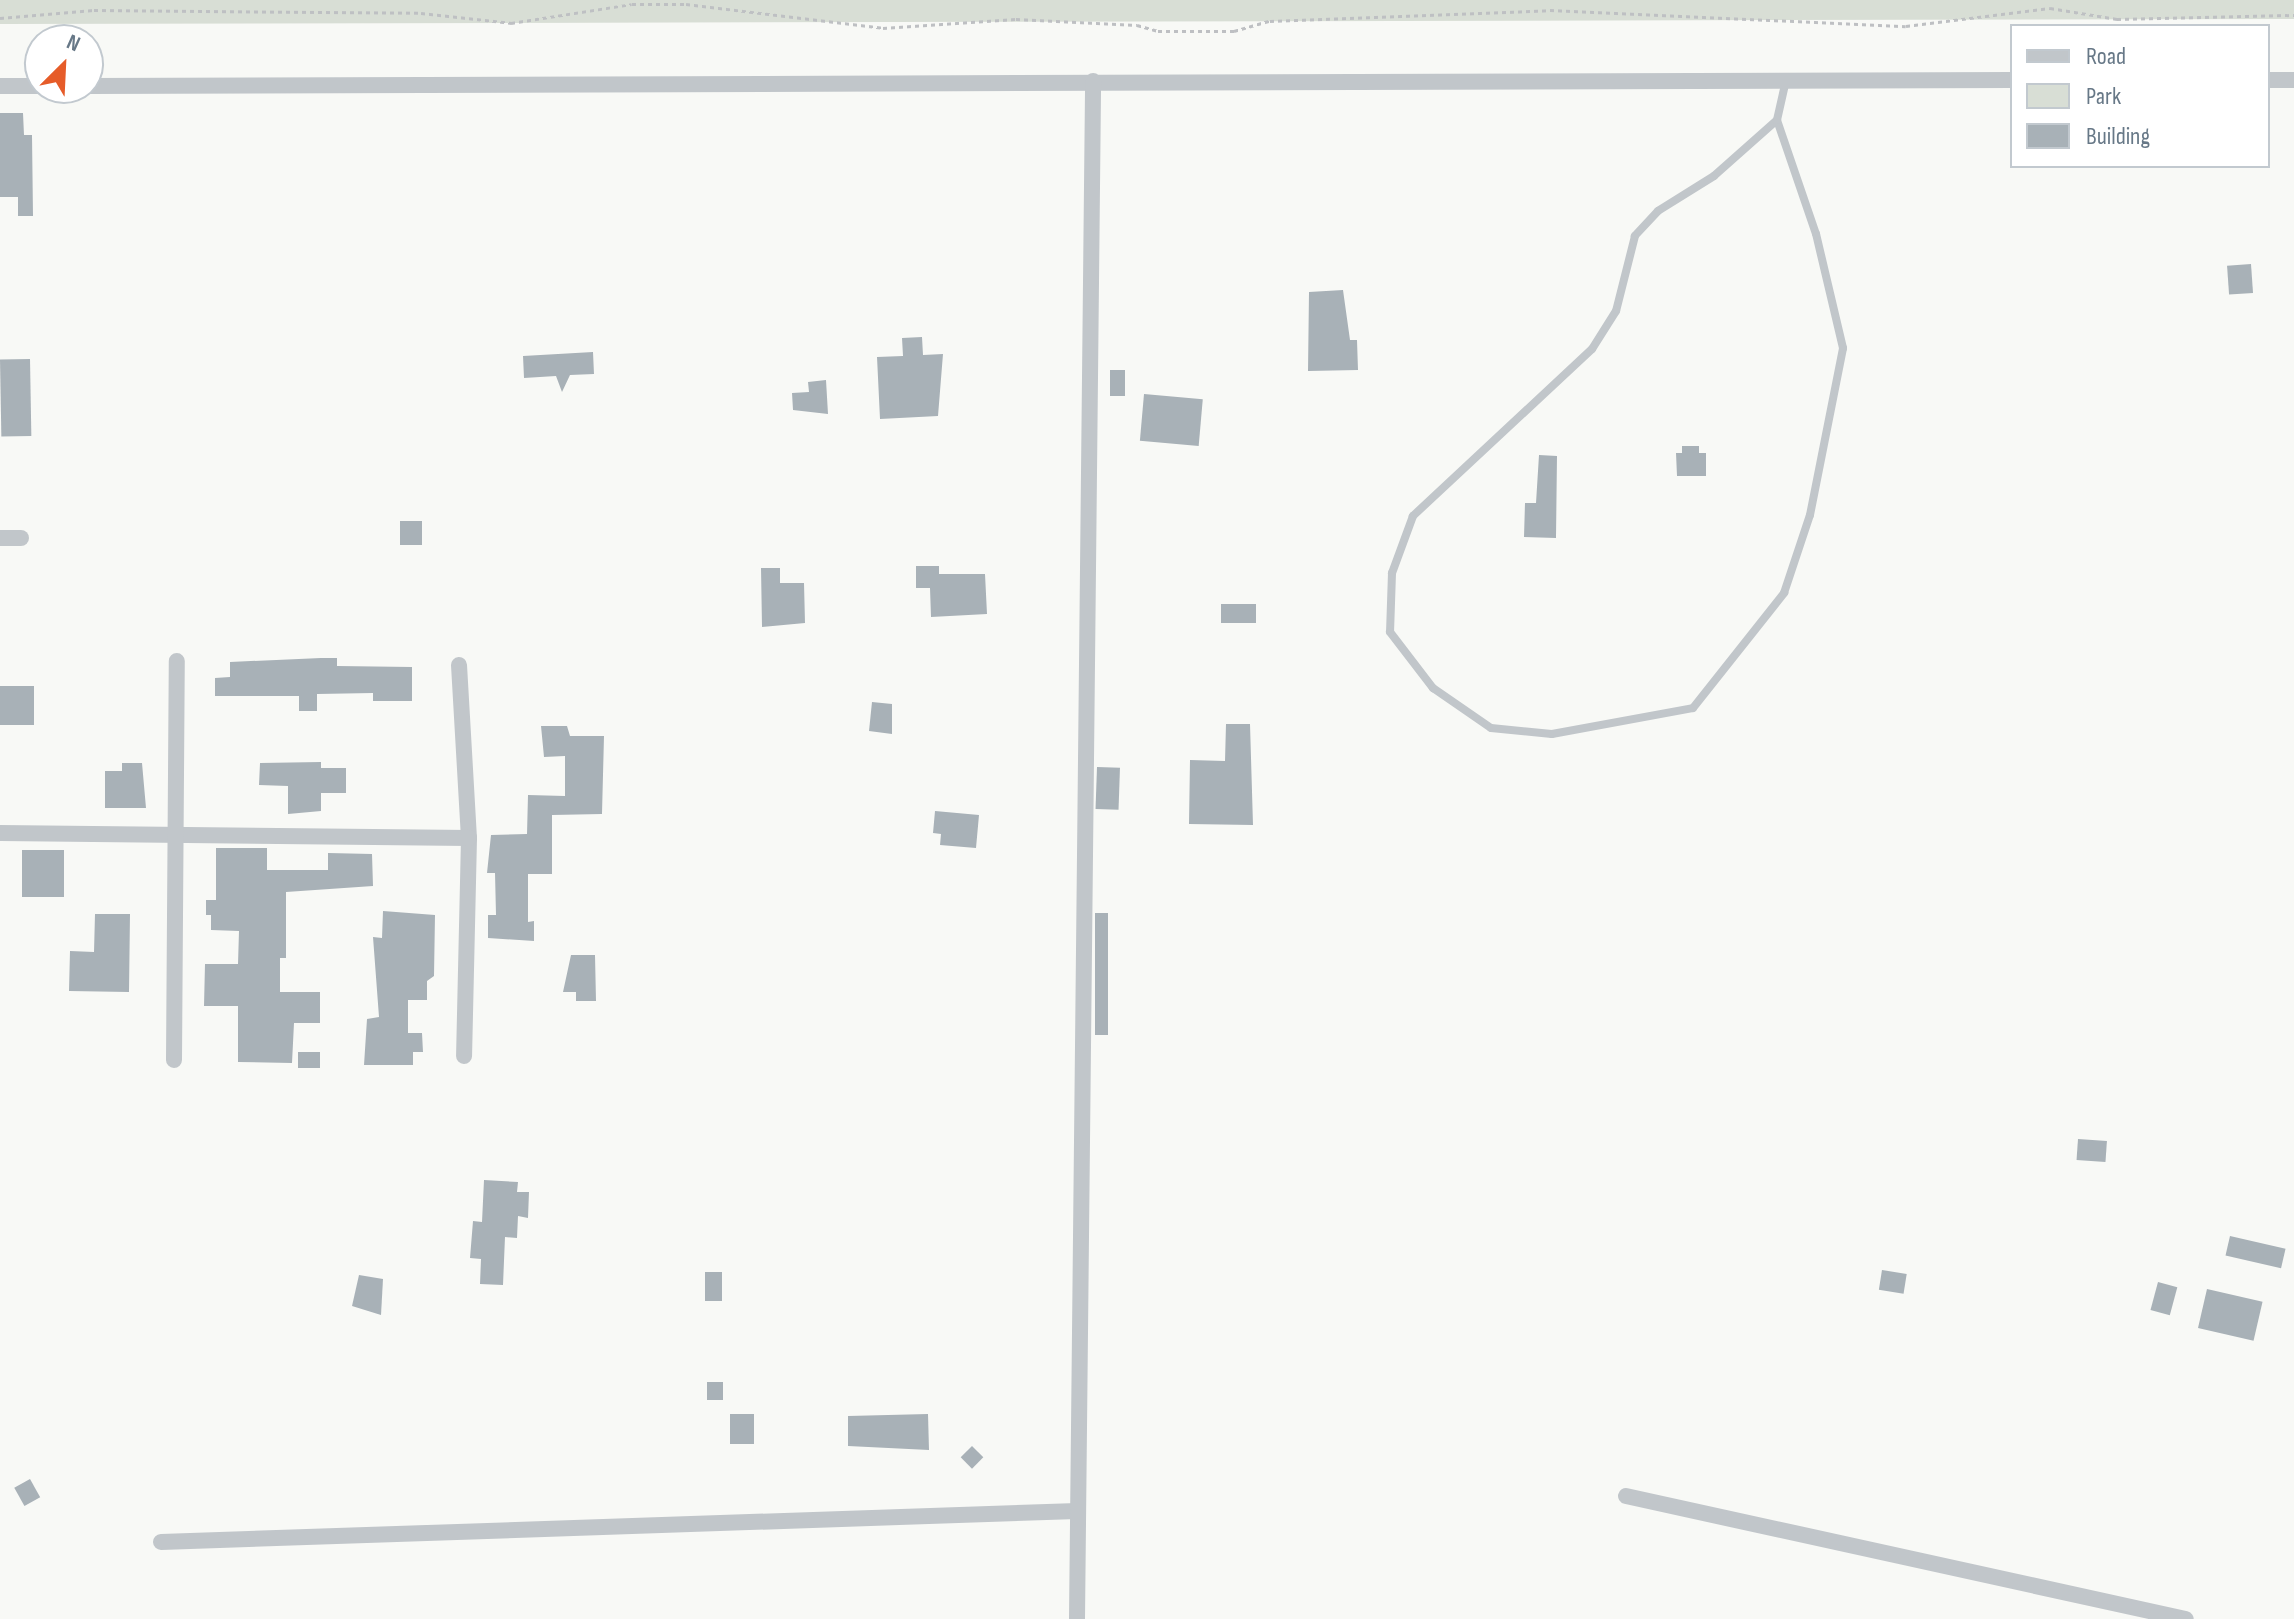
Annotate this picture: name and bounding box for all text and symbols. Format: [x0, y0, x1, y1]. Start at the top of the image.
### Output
north arrow [24, 24, 104, 104]
legend [2010, 24, 2270, 168]
text: N [62, 29, 84, 58]
text: Road [2086, 42, 2126, 71]
text: Park [2086, 82, 2121, 111]
text: Building [2086, 122, 2150, 151]

